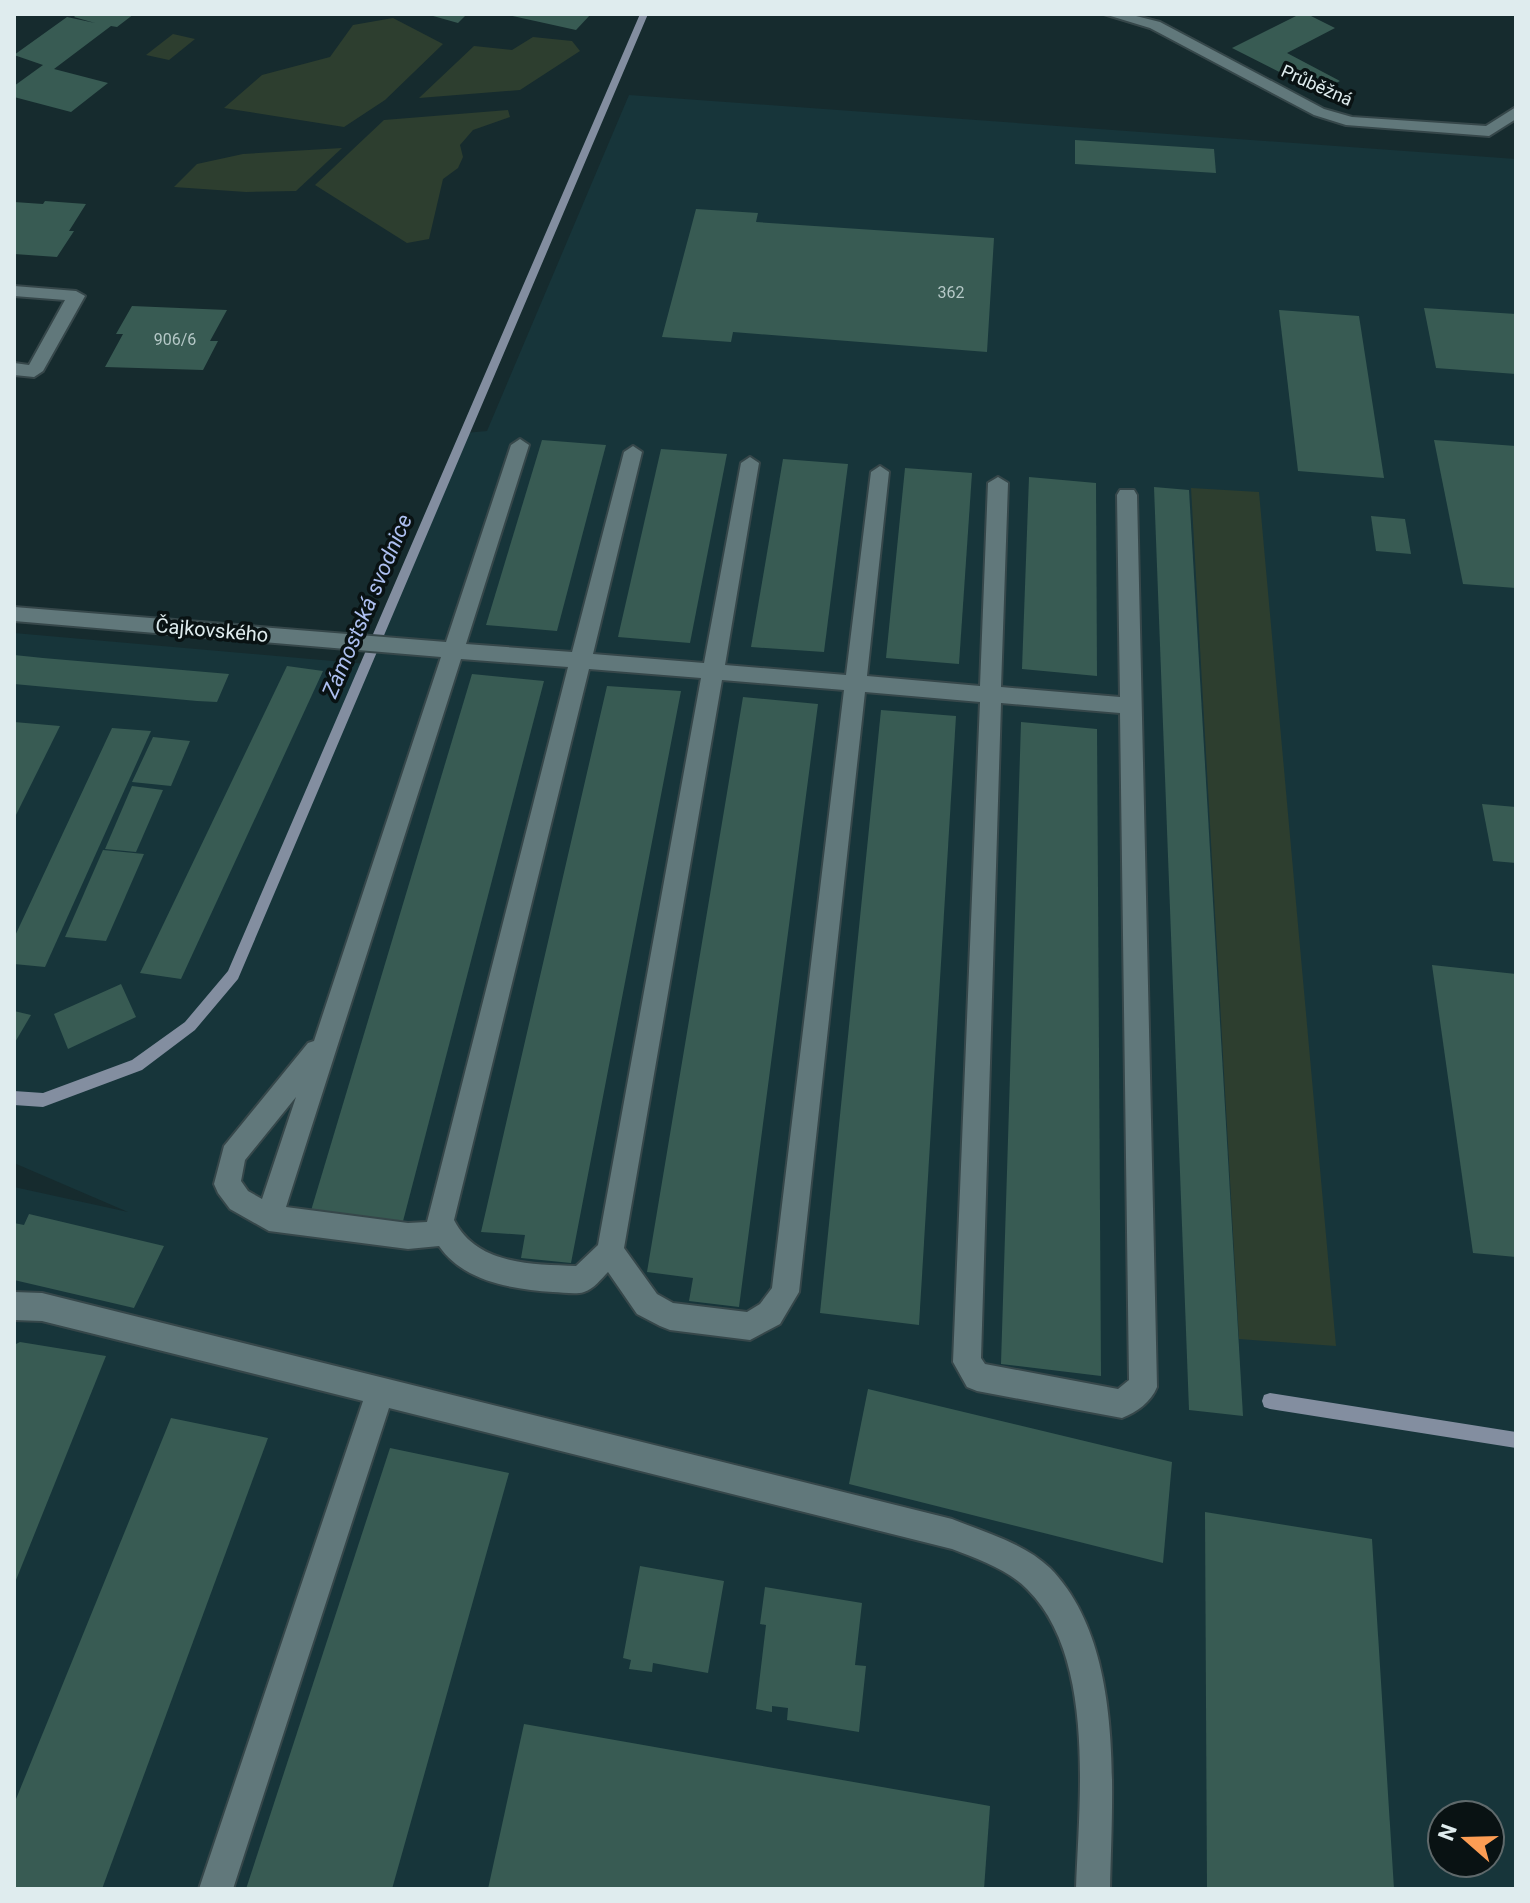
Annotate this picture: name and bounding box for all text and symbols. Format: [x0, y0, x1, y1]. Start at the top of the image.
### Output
street label: Průběžná [1278, 60, 1356, 110]
house number: 362 [938, 283, 964, 302]
house number: 906/6 [154, 330, 196, 349]
water label: Zámostská svodnice [317, 510, 417, 702]
street label: Čajkovského [155, 613, 269, 647]
north arrow [1426, 1799, 1506, 1879]
text: N [1433, 1821, 1462, 1844]

